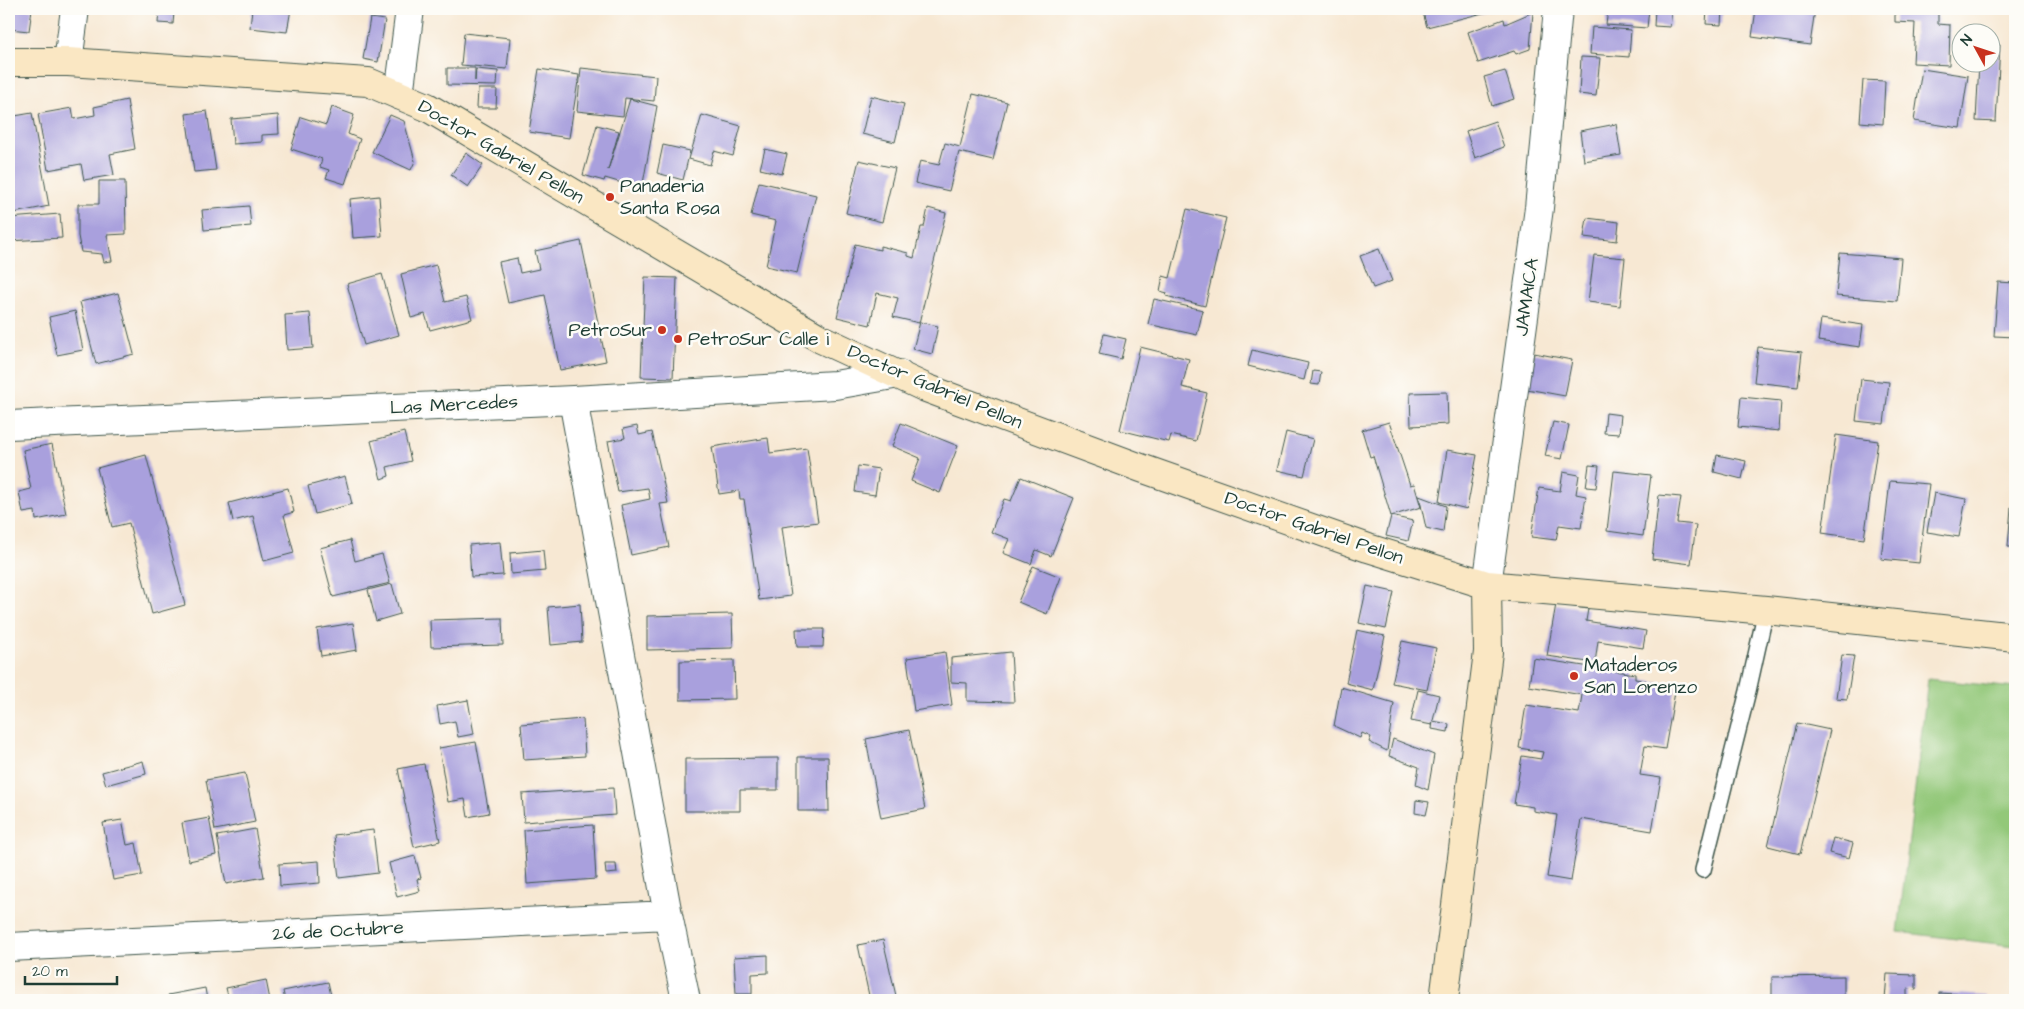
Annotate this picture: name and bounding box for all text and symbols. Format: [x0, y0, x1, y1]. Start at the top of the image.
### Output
north arrow [1952, 22, 2002, 72]
text: N [1956, 30, 1977, 50]
street label: Doctor Gabriel Pellon [413, 93, 589, 211]
place label: Panaderia Santa Rosa [620, 173, 720, 222]
marker: Panaderia Santa Rosa [604, 191, 616, 203]
street label: JAMAICA [1508, 256, 1546, 338]
place label: PetroSur [568, 317, 653, 344]
marker: PetroSur [656, 324, 668, 336]
place label: PetroSur Calle i [688, 326, 829, 353]
marker: PetroSur Calle i [672, 333, 684, 345]
street label: Doctor Gabriel Pellon [843, 338, 1027, 436]
street label: Las Mercedes [389, 388, 519, 422]
street label: Doctor Gabriel Pellon [1221, 485, 1407, 571]
place label: Mataderos San Lorenzo [1584, 652, 1697, 701]
marker: Mataderos San Lorenzo [1568, 670, 1580, 682]
street label: 26 de Octubre [272, 914, 404, 948]
scale bar [25, 954, 118, 986]
text: 20 m [32, 961, 68, 982]

